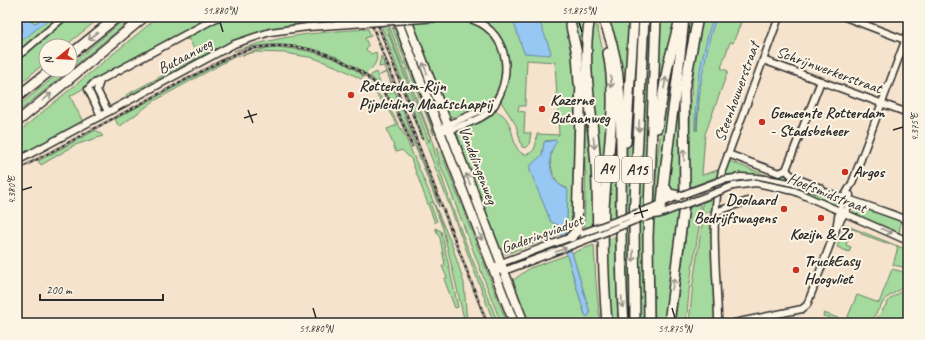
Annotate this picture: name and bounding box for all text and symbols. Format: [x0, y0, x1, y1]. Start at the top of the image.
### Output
text: 51.880°N [203, 4, 239, 17]
text: 51.875°N [562, 4, 598, 17]
one-way arrow [88, 31, 99, 40]
street label: Butaanweg [154, 33, 217, 79]
street label: Steenhouwerstraat [710, 37, 765, 144]
north arrow [38, 38, 78, 78]
street label: Schrijnwerkerstraat [773, 42, 886, 99]
text: N [40, 54, 56, 66]
one-way arrow [421, 62, 429, 74]
one-way arrow [607, 75, 614, 88]
place label: Rotterdam-Rijn Pijpleiding Maatschappij [359, 76, 495, 114]
one-way arrow [662, 77, 670, 90]
marker: Rotterdam-Rijn Pijpleiding Maatschappij [346, 90, 356, 100]
place label: Kazerne Butaanweg [550, 90, 611, 128]
one-way arrow [42, 92, 52, 101]
place label: Gemeente Rotterdam - Stadsbeheer [770, 103, 885, 141]
marker: Kazerne Butaanweg [537, 104, 547, 114]
text: 4.375°E [908, 111, 921, 141]
marker: Gemeente Rotterdam - Stadsbeheer [757, 117, 767, 127]
one-way arrow [635, 119, 642, 132]
street label: Vondelingenweg [454, 123, 502, 208]
one-way arrow [591, 136, 598, 149]
one-way arrow [680, 149, 687, 162]
road number: A4 [595, 156, 619, 182]
road number: A15 [622, 157, 652, 183]
place label: Argos [853, 162, 885, 182]
marker: Argos [840, 167, 850, 177]
street label: Hoefsmidstraat [785, 168, 871, 219]
one-way arrow [463, 173, 471, 185]
text: 4.380°E [5, 174, 18, 204]
place label: Doolaard Bedrijfswagens [694, 190, 779, 228]
marker: Doolaard Bedrijfswagens [779, 204, 789, 214]
street label: Gaderingviaduct [498, 209, 587, 258]
marker: Kozijn & Zo [816, 213, 826, 223]
place label: Kozijn & Zo [790, 224, 853, 244]
one-way arrow [476, 228, 484, 240]
one-way arrow [880, 228, 892, 235]
one-way arrow [555, 245, 567, 253]
one-way arrow [629, 249, 637, 262]
place label: TruckEasy Hoogvliet [804, 251, 861, 289]
marker: TruckEasy Hoogvliet [791, 265, 801, 275]
scale bar [40, 276, 163, 302]
one-way arrow [670, 278, 678, 291]
text: 200 m [46, 282, 73, 298]
one-way arrow [619, 295, 626, 308]
text: 51.880°N [299, 322, 335, 335]
text: 51.875°N [658, 322, 694, 335]

